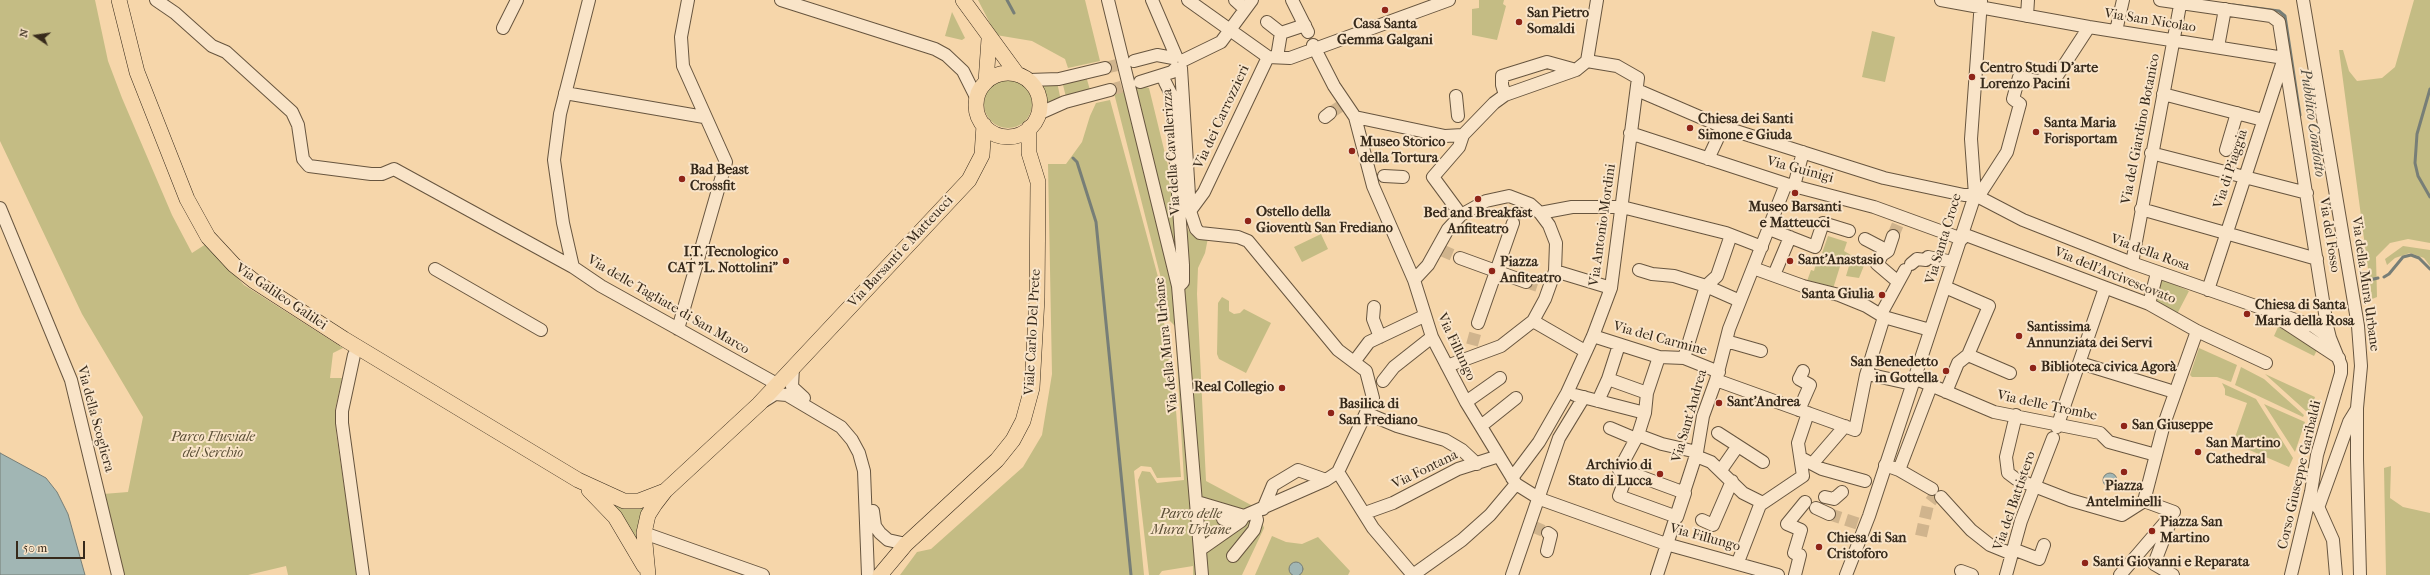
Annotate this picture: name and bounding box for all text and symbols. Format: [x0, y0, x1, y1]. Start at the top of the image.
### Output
marker: Casa Santa Gemma Galgani [1380, 5, 1390, 15]
street label: Via San Nicolao [2103, 5, 2197, 37]
place label: San Pietro Somaldi [1527, 6, 1589, 38]
north arrow [16, 16, 56, 56]
place label: Casa Santa Gemma Galgani [1337, 17, 1433, 50]
marker: San Pietro Somaldi [1514, 17, 1524, 27]
text: N [17, 28, 31, 39]
street label: Via del Giardino Botanico [2118, 52, 2164, 206]
place label: Centro Studi D'arte Lorenzo Pacini [1980, 61, 2098, 94]
street label: Via dei Carrozzieri [1191, 62, 1253, 172]
water label: Pubblico Condotto [2295, 68, 2329, 178]
marker: Centro Studi D'arte Lorenzo Pacini [1967, 72, 1977, 82]
street label: Via della Cavallerizza [1159, 88, 1185, 216]
place label: Chiesa dei Santi Simone e Giuda [1698, 112, 1793, 144]
place label: Santa Maria Forisportam [2044, 116, 2117, 148]
marker: Chiesa dei Santi Simone e Giuda [1685, 123, 1695, 133]
marker: Santa Maria Forisportam [2031, 127, 2041, 137]
street label: Via di Piaggia [2210, 127, 2252, 211]
place label: Museo Storico della Tortura [1360, 135, 1445, 168]
marker: Museo Storico della Tortura [1347, 146, 1357, 156]
street label: Via Guinigi [1765, 153, 1835, 187]
place label: Bad Beast Crossfit [690, 163, 749, 196]
street label: Via Antonio Mordini [1586, 163, 1620, 287]
marker: Bad Beast Crossfit [677, 174, 687, 184]
marker: Museo Barsanti e Matteucci [1790, 188, 1800, 198]
street label: Via Santa Croce [1922, 191, 1966, 287]
street label: Via Barsanti e Matteucci [845, 193, 957, 311]
marker: Bed and Breakfast Anfiteatro [1473, 194, 1483, 204]
street label: Via del Fosso [2315, 196, 2343, 274]
place label: Museo Barsanti e Matteucci [1748, 200, 1842, 232]
place label: Ostello della Gioventù San Frediano [1256, 205, 1393, 238]
place label: Bed and Breakfast Anfiteatro [1424, 206, 1532, 238]
street label: Via della Mura Urbane [2347, 215, 2383, 353]
marker: Ostello della Gioventù San Frediano [1243, 216, 1253, 226]
street label: Via della Rosa [2108, 231, 2192, 275]
street label: Via dell'Arcivescovato [2052, 244, 2178, 308]
place label: I.T. Tecnologico CAT "L. Nottolini" [668, 245, 778, 278]
street label: Via delle Tagliate di San Marco [584, 252, 752, 358]
place label: Sant'Anastasio [1798, 253, 1884, 269]
place label: Piazza Anfiteatro [1500, 255, 1561, 288]
marker: I.T. Tecnologico CAT "L. Nottolini" [781, 256, 791, 266]
marker: Sant'Anastasio [1785, 256, 1795, 266]
street label: Via Galileo Galilei [232, 260, 330, 334]
marker: Piazza Anfiteatro [1487, 266, 1497, 276]
street label: Viale Carlo Del Prete [1021, 268, 1045, 396]
street label: Via della Mura Urbane [1152, 276, 1182, 414]
place label: Santa Giulia [1801, 287, 1874, 303]
marker: Santa Giulia [1877, 290, 1887, 300]
place label: Chiesa di Santa Maria della Rosa [2255, 298, 2354, 330]
marker: Chiesa di Santa Maria della Rosa [2242, 309, 2252, 319]
street label: Via Fillungo [1433, 311, 1479, 383]
street label: Via del Carmine [1611, 318, 1709, 360]
place label: Santissima Annunziata dei Servi [2027, 320, 2152, 352]
marker: Santissima Annunziata dei Servi [2014, 331, 2024, 341]
place label: San Benedetto in Gottella [1851, 355, 1938, 388]
place label: Biblioteca civica Agorà [2041, 360, 2177, 376]
marker: Biblioteca civica Agorà [2028, 363, 2038, 373]
street label: Via della Scogliera [73, 364, 117, 474]
marker: San Benedetto in Gottella [1941, 366, 1951, 376]
street label: Via Sant'Andrea [1669, 368, 1711, 464]
place label: Real Collegio [1194, 380, 1274, 396]
marker: Real Collegio [1277, 383, 1287, 393]
street label: Via delle Trombe [1995, 387, 2099, 425]
place label: Sant'Andrea [1727, 395, 1800, 411]
place label: Basilica di San Frediano [1339, 397, 1418, 430]
marker: Sant'Andrea [1714, 398, 1724, 408]
street label: Corso Giuseppe Garibaldi [2275, 399, 2325, 551]
marker: Basilica di San Frediano [1326, 408, 1336, 418]
place label: San Giuseppe [2132, 418, 2213, 434]
marker: San Giuseppe [2119, 421, 2129, 431]
park label: Parco Fluviale del Serchio [171, 430, 255, 462]
place label: San Martino Cathedral [2206, 436, 2280, 468]
street label: Via Fontana [1389, 447, 1461, 493]
marker: San Martino Cathedral [2193, 447, 2203, 457]
street label: Via del Battistero [1990, 449, 2040, 553]
place label: Archivio di Stato di Lucca [1568, 458, 1652, 490]
marker: Piazza Antelminelli [2119, 467, 2129, 477]
marker: Archivio di Stato di Lucca [1655, 469, 1665, 479]
place label: Piazza Antelminelli [2086, 479, 2162, 512]
park label: Parco delle Mura Urbane [1151, 507, 1231, 540]
place label: Piazza San Martino [2160, 515, 2223, 548]
street label: Via Fillungo [1668, 520, 1742, 556]
marker: Piazza San Martino [2147, 526, 2157, 536]
place label: Chiesa di San Cristoforo [1827, 531, 1906, 564]
scale bar [18, 533, 87, 559]
text: 50 m [23, 541, 47, 555]
marker: Chiesa di San Cristoforo [1814, 542, 1824, 552]
place label: Santi Giovanni e Reparata [2093, 555, 2249, 571]
marker: Santi Giovanni e Reparata [2080, 558, 2090, 568]

